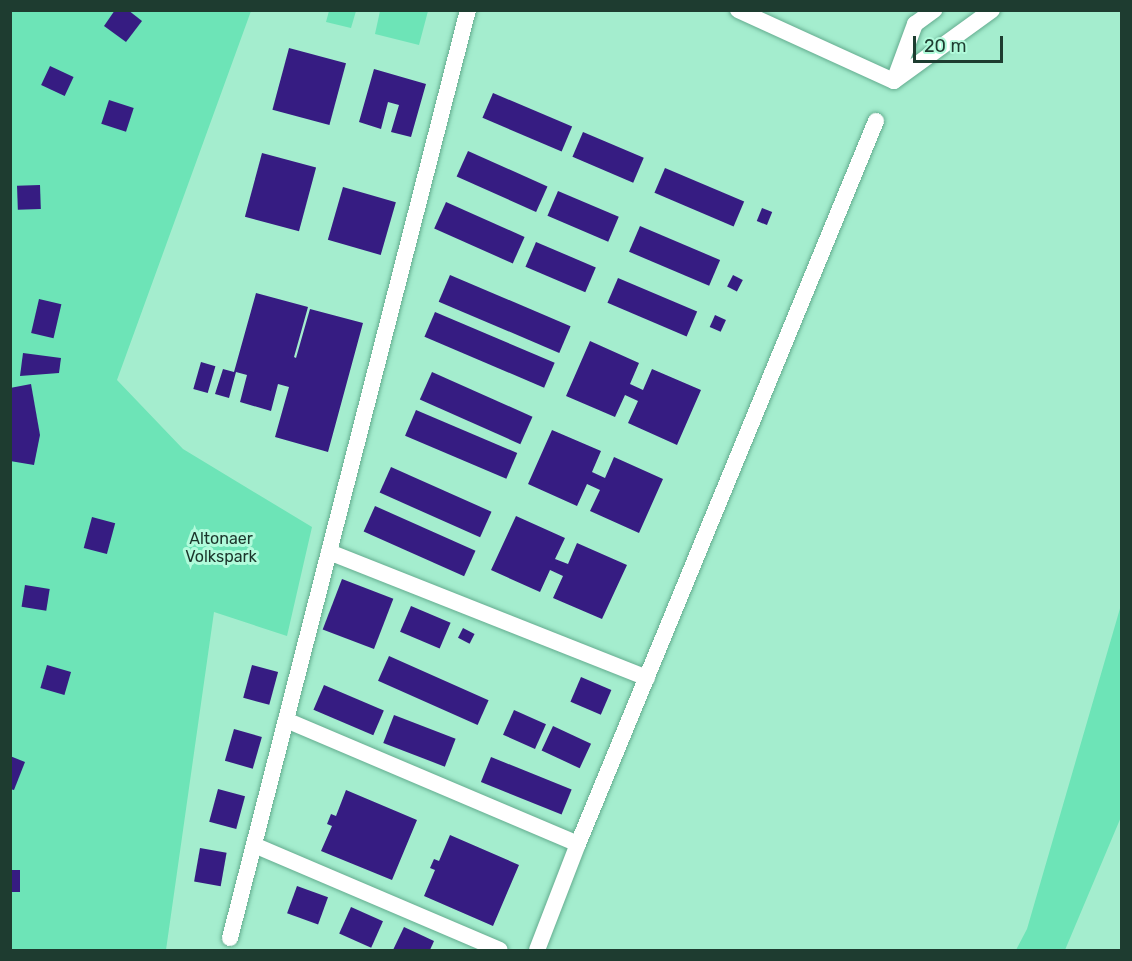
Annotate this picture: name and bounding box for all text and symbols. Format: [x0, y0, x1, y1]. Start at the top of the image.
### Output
scale bar [916, 24, 1006, 62]
text: 20 m [924, 35, 966, 57]
park label: Altonaer Volkspark [185, 529, 257, 567]

